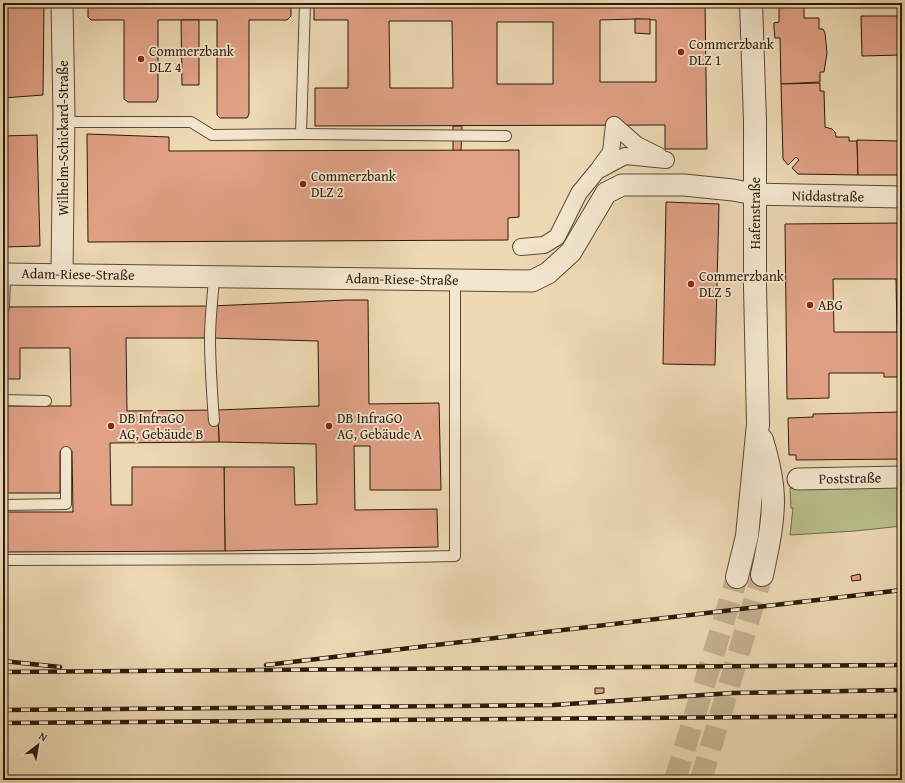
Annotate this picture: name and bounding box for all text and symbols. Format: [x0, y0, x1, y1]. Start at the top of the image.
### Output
place label: Commerzbank DLZ 1 [689, 34, 775, 70]
place label: Commerzbank DLZ 4 [149, 41, 235, 77]
marker: Commerzbank DLZ 1 [676, 47, 686, 57]
marker: Commerzbank DLZ 4 [136, 54, 146, 64]
street label: Wilhelm-Schickard-Straße [53, 60, 73, 216]
place label: Commerzbank DLZ 2 [311, 166, 397, 202]
street label: Hafenstraße [745, 176, 765, 249]
marker: Commerzbank DLZ 2 [298, 179, 308, 189]
street label: Niddastraße [792, 185, 865, 207]
street label: Adam-Riese-Straße [21, 263, 135, 285]
place label: Commerzbank DLZ 5 [699, 266, 785, 302]
street label: Adam-Riese-Straße [345, 268, 459, 290]
marker: Commerzbank DLZ 5 [686, 279, 696, 289]
place label: ABG [818, 295, 843, 315]
marker: ABG [805, 300, 815, 310]
place label: DB InfraGO AG, Gebäude B [119, 408, 203, 444]
place label: DB InfraGO AG, Gebäude A [337, 408, 422, 444]
marker: DB InfraGO AG, Gebäude B [106, 421, 116, 431]
marker: DB InfraGO AG, Gebäude A [324, 421, 334, 431]
street label: Poststraße [818, 467, 882, 489]
north arrow [18, 725, 58, 765]
text: N [36, 728, 51, 746]

